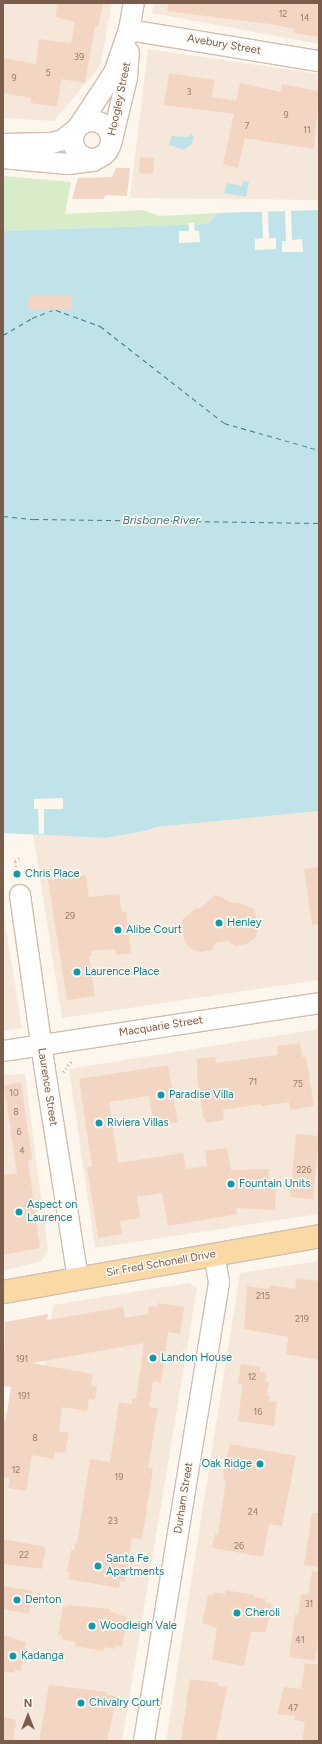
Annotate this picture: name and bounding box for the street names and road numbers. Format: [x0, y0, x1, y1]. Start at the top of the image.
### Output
street label: Avebury Street [186, 32, 262, 58]
street label: Hoogley Street [106, 61, 134, 137]
street label: Macquarie Street [118, 1014, 204, 1040]
street label: Laurence Street [34, 1047, 60, 1127]
street label: Sir Fred Schonell Drive [105, 1248, 217, 1280]
street label: Durham Street [172, 1461, 196, 1535]

